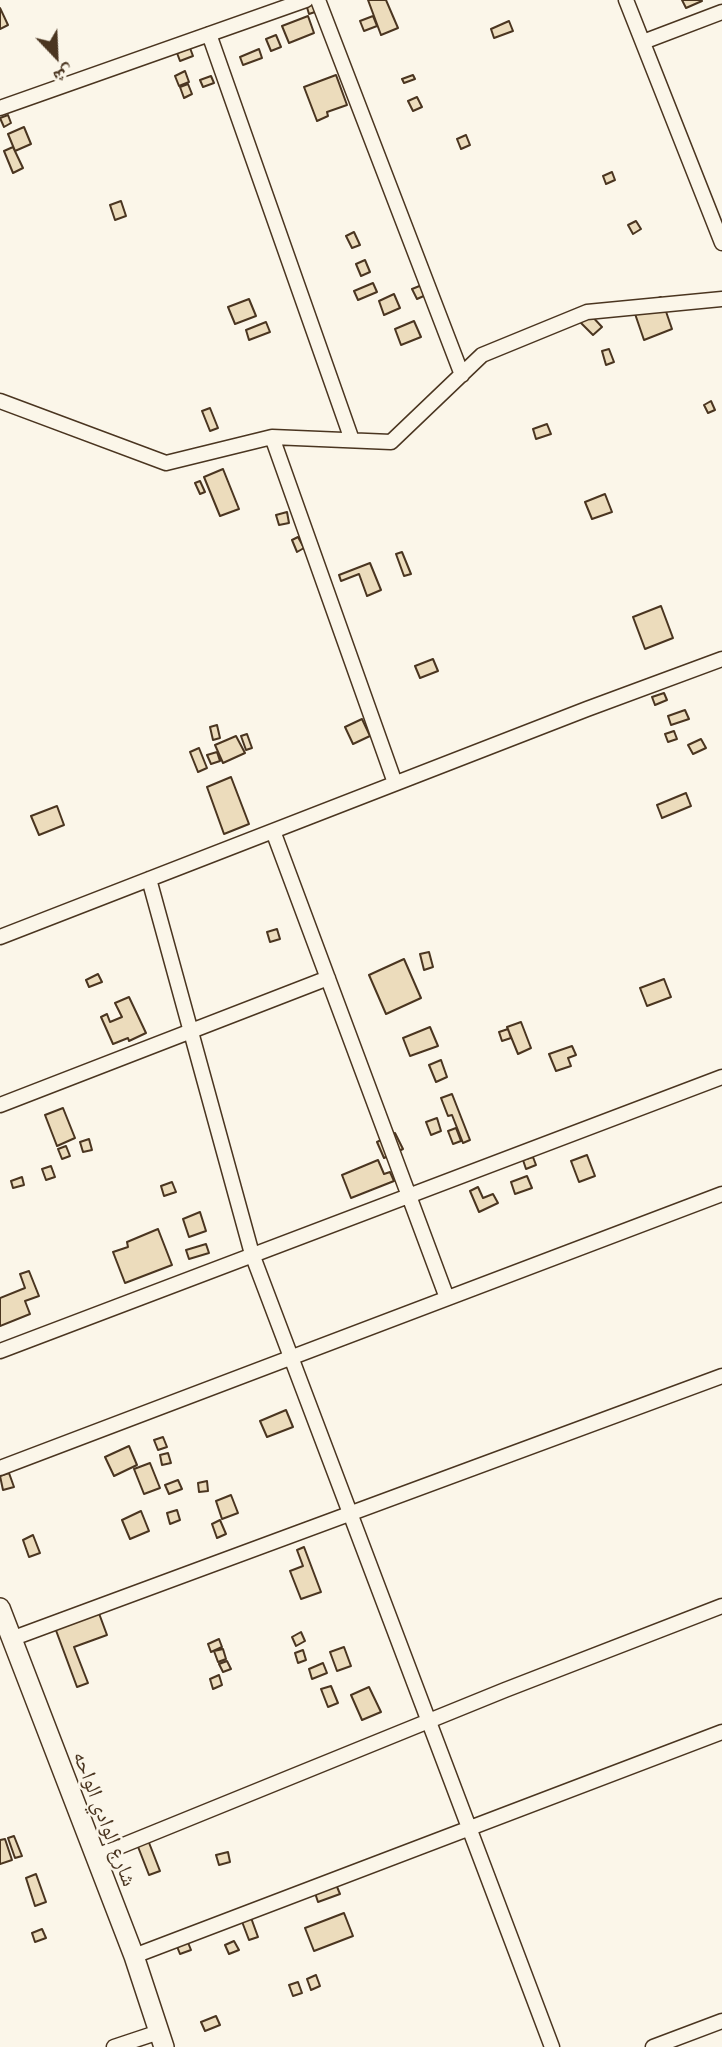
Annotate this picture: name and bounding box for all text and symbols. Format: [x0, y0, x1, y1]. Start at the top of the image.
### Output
north arrow [21, 21, 91, 91]
text: ش [50, 59, 79, 91]
street label: شارع الوادي الواحه [67, 1748, 141, 1890]

